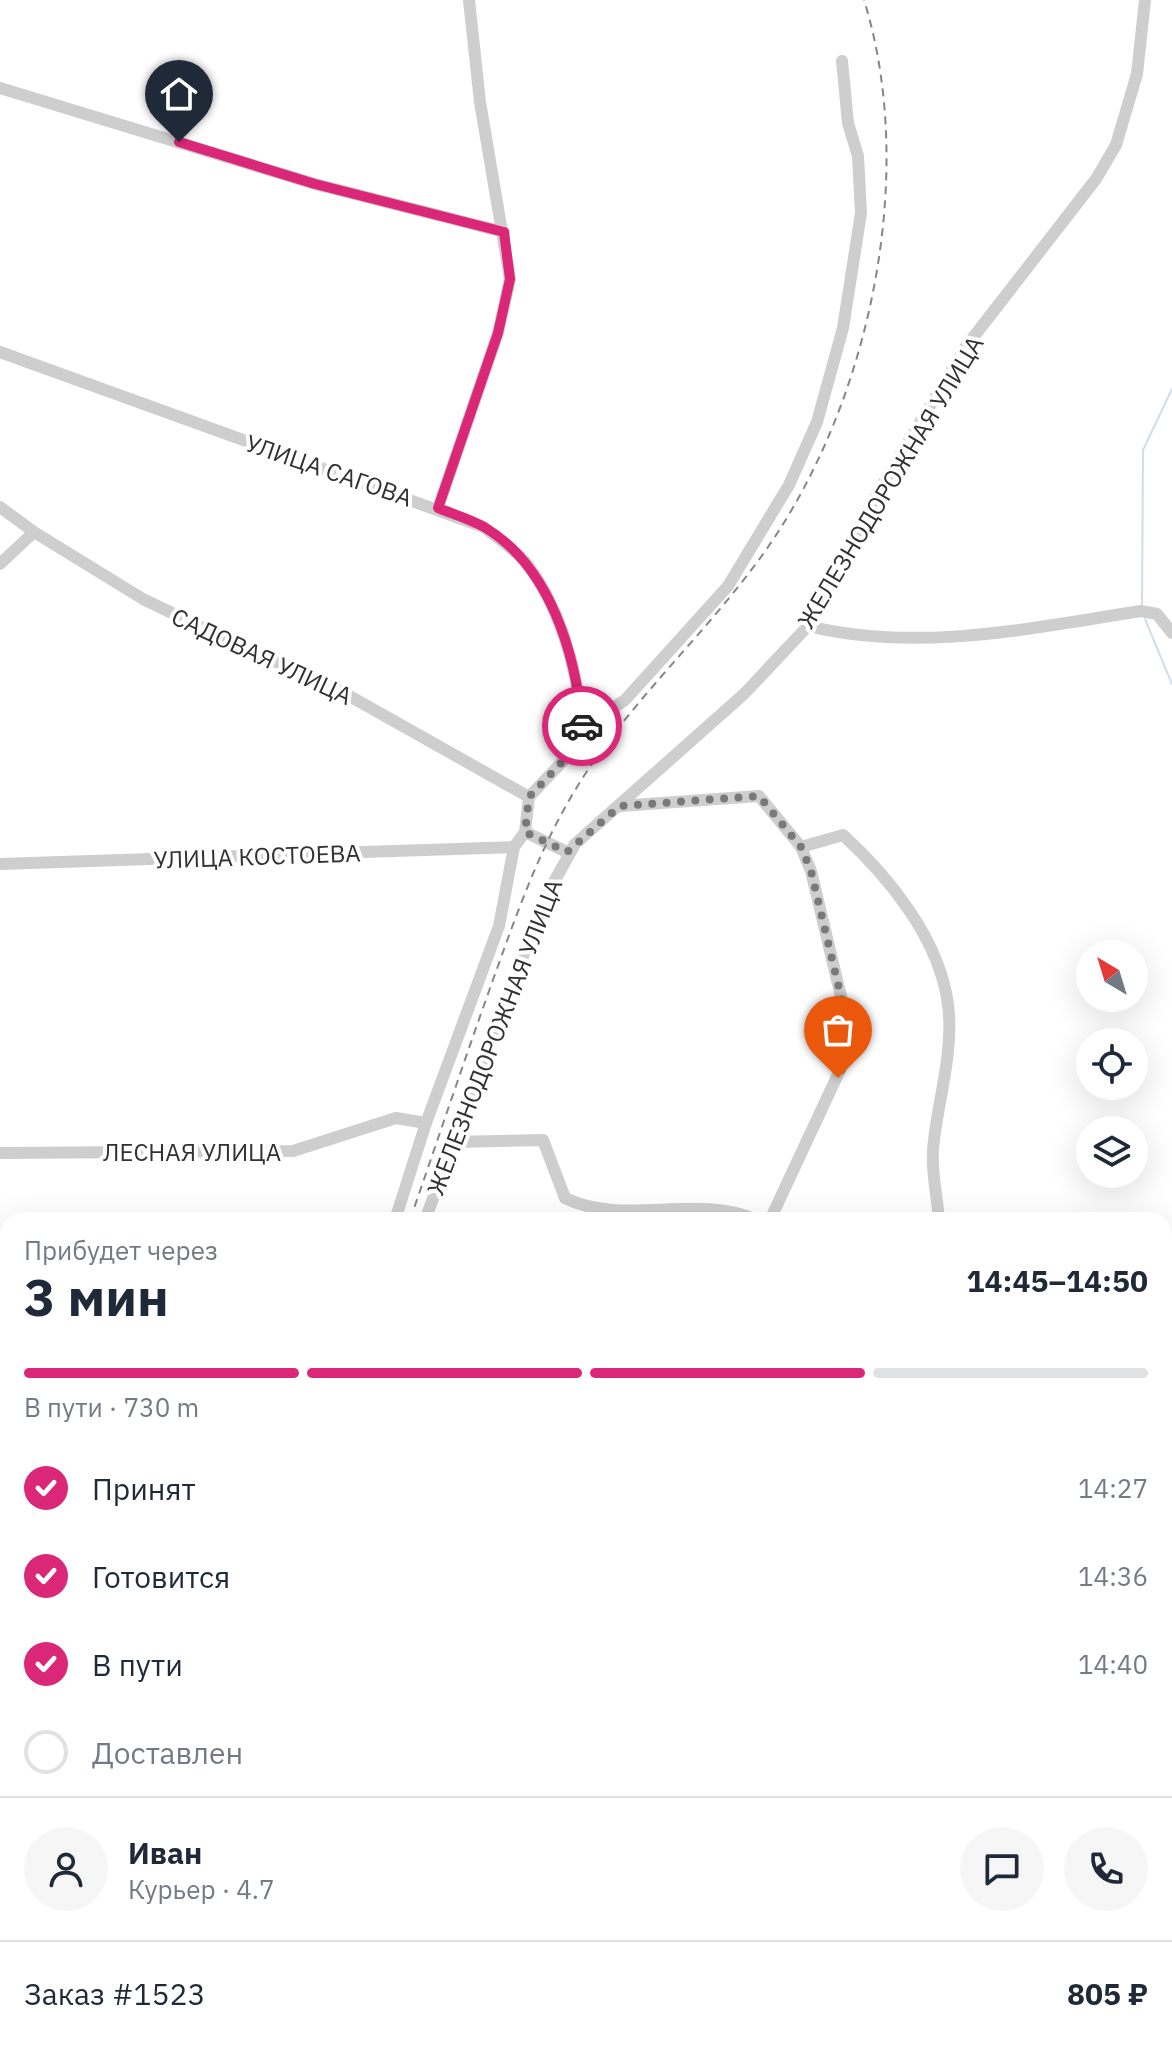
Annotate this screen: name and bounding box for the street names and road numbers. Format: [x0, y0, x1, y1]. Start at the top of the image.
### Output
street label: ЖЕЛЕЗНОДОРОЖНАЯ УЛИЦА [790, 330, 990, 634]
street label: УЛИЦА САГОВА [241, 426, 417, 514]
street label: САДОВАЯ УЛИЦА [167, 600, 357, 712]
street label: УЛИЦА КОСТОЕВА [153, 836, 361, 876]
street label: ЖЕЛЕЗНОДОРОЖНАЯ УЛИЦА [419, 874, 569, 1200]
street label: ЛЕСНАЯ УЛИЦА [103, 1136, 281, 1168]

